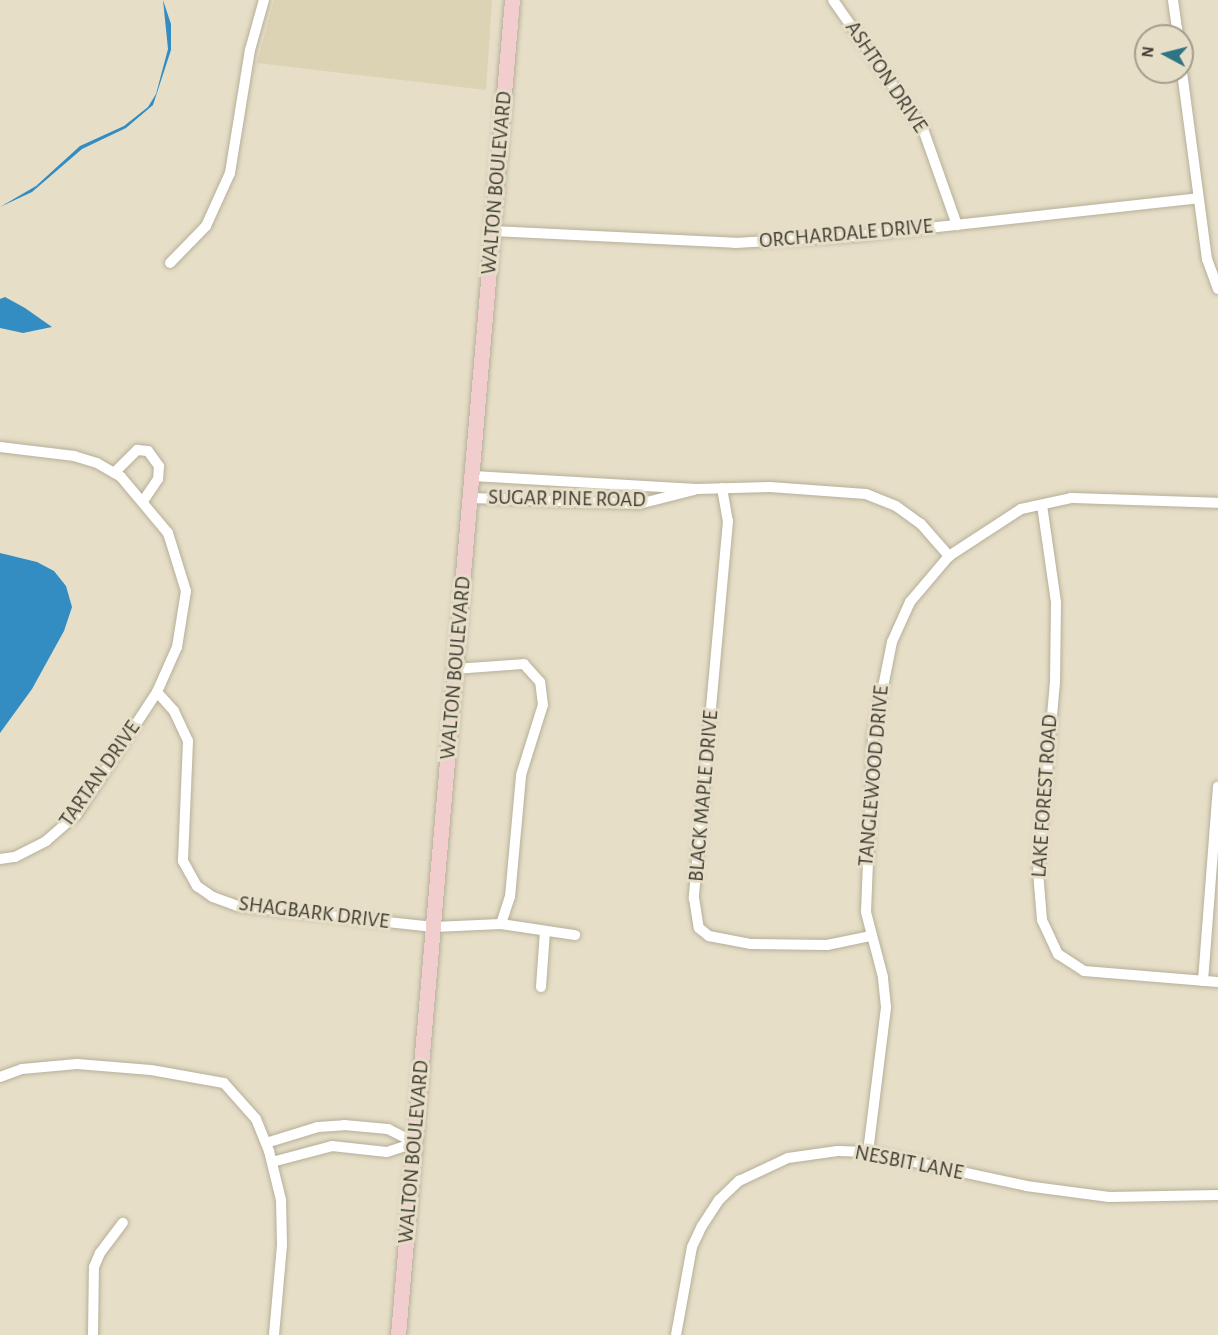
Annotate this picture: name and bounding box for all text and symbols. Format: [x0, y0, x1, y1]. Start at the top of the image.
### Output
street label: ASHTON DRIVE [839, 16, 933, 138]
north arrow [1134, 24, 1194, 84]
text: N [1140, 46, 1157, 59]
street label: WALTON BOULEVARD [476, 90, 518, 276]
street label: ORCHARDALE DRIVE [758, 214, 934, 254]
street label: SUGAR PINE ROAD [488, 485, 646, 513]
street label: WALTON BOULEVARD [435, 575, 477, 761]
street label: TANGLEWOOD DRIVE [854, 685, 894, 867]
street label: BLACK MAPLE DRIVE [684, 709, 724, 883]
street label: LAKE FOREST ROAD [1027, 713, 1063, 879]
street label: TARTAN DRIVE [54, 716, 146, 832]
street label: SHAGBARK DRIVE [237, 891, 391, 935]
street label: WALTON BOULEVARD [393, 1059, 435, 1245]
street label: NESBIT LANE [853, 1140, 965, 1186]

